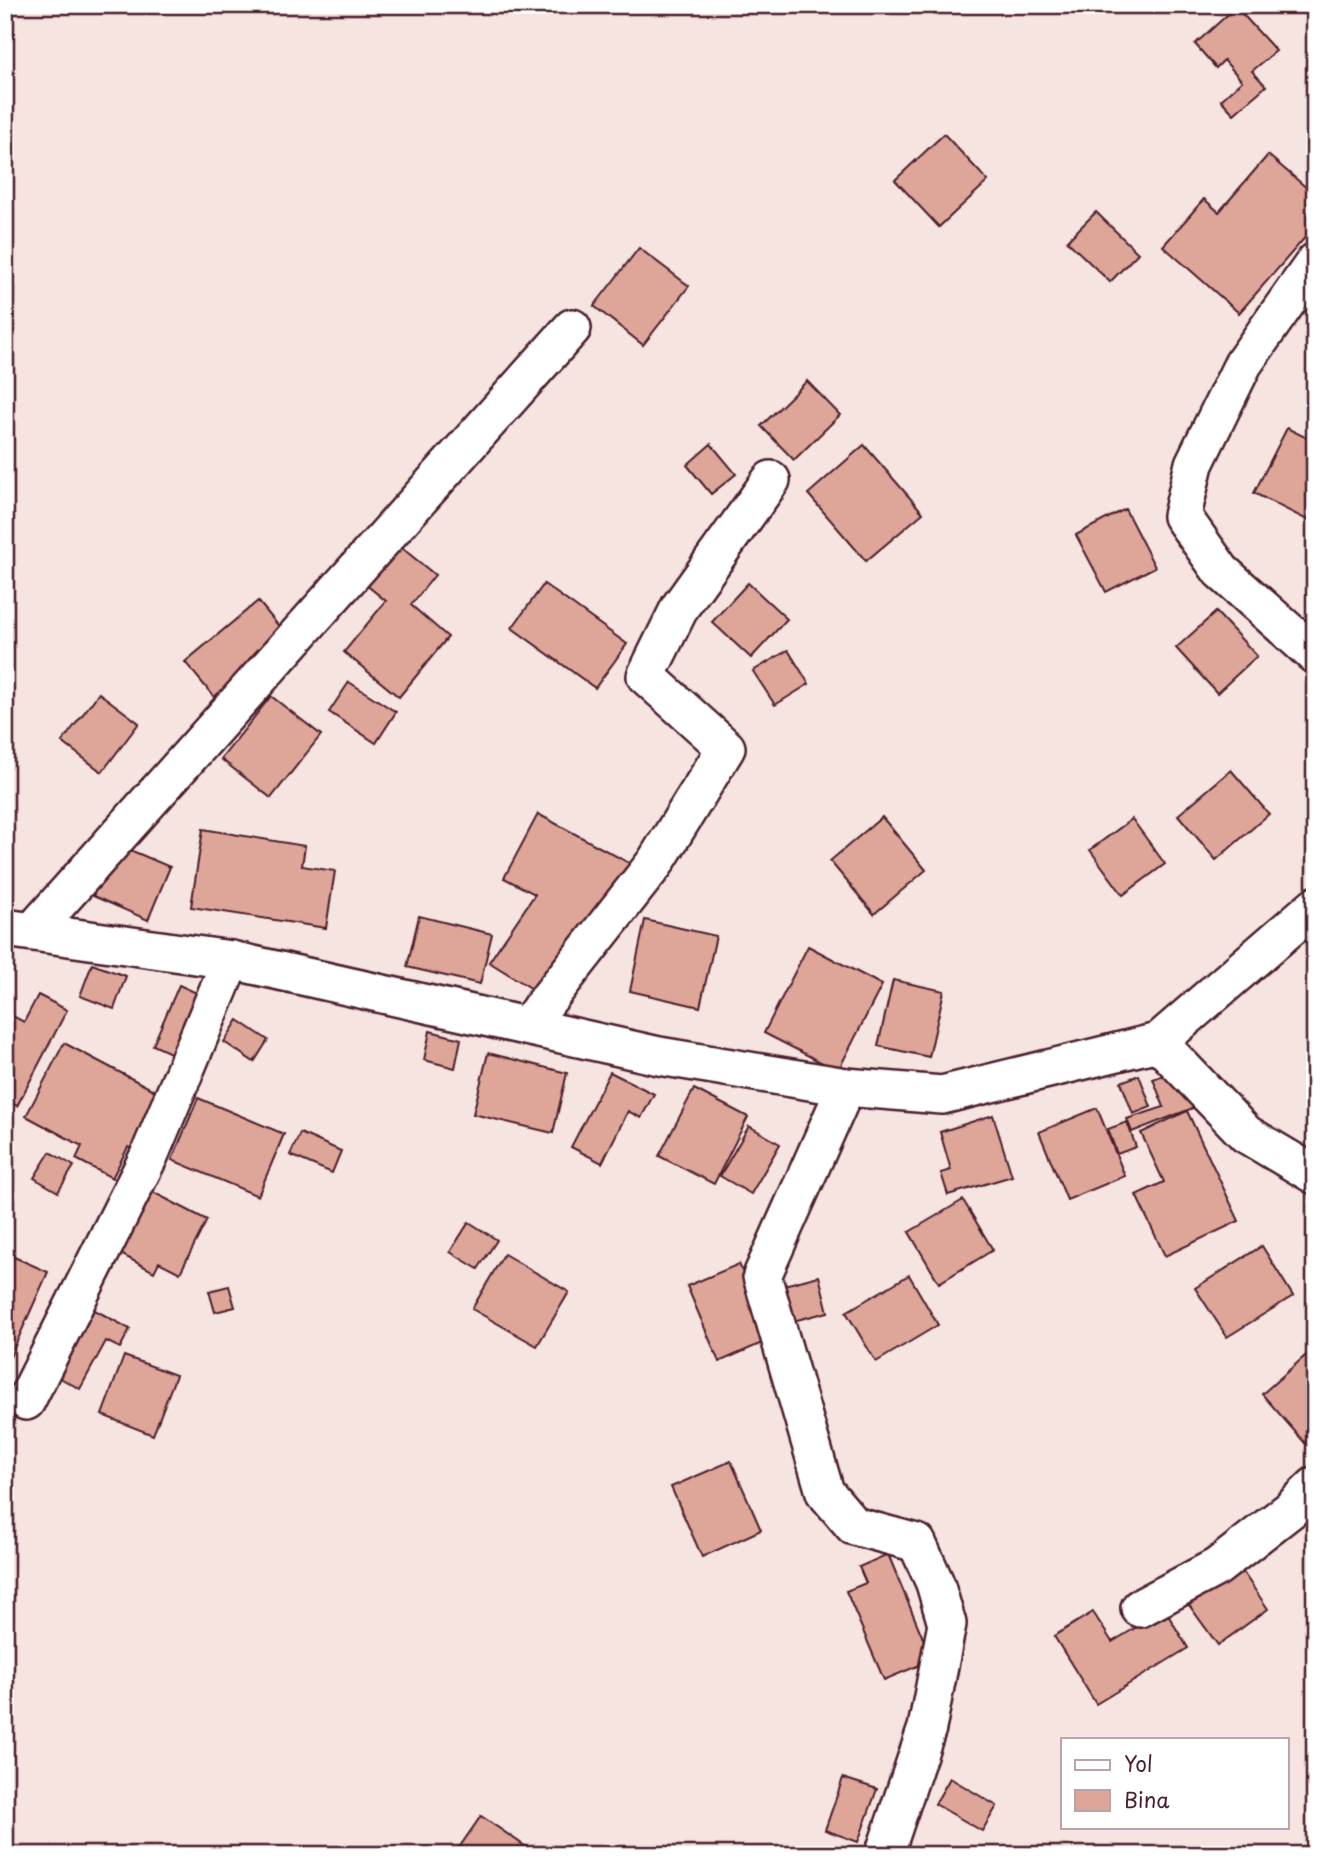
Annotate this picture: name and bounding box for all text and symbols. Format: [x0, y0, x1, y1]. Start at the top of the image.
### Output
legend [1061, 1738, 1288, 1828]
text: Yol [1124, 1747, 1153, 1779]
text: Bina [1124, 1783, 1170, 1815]

